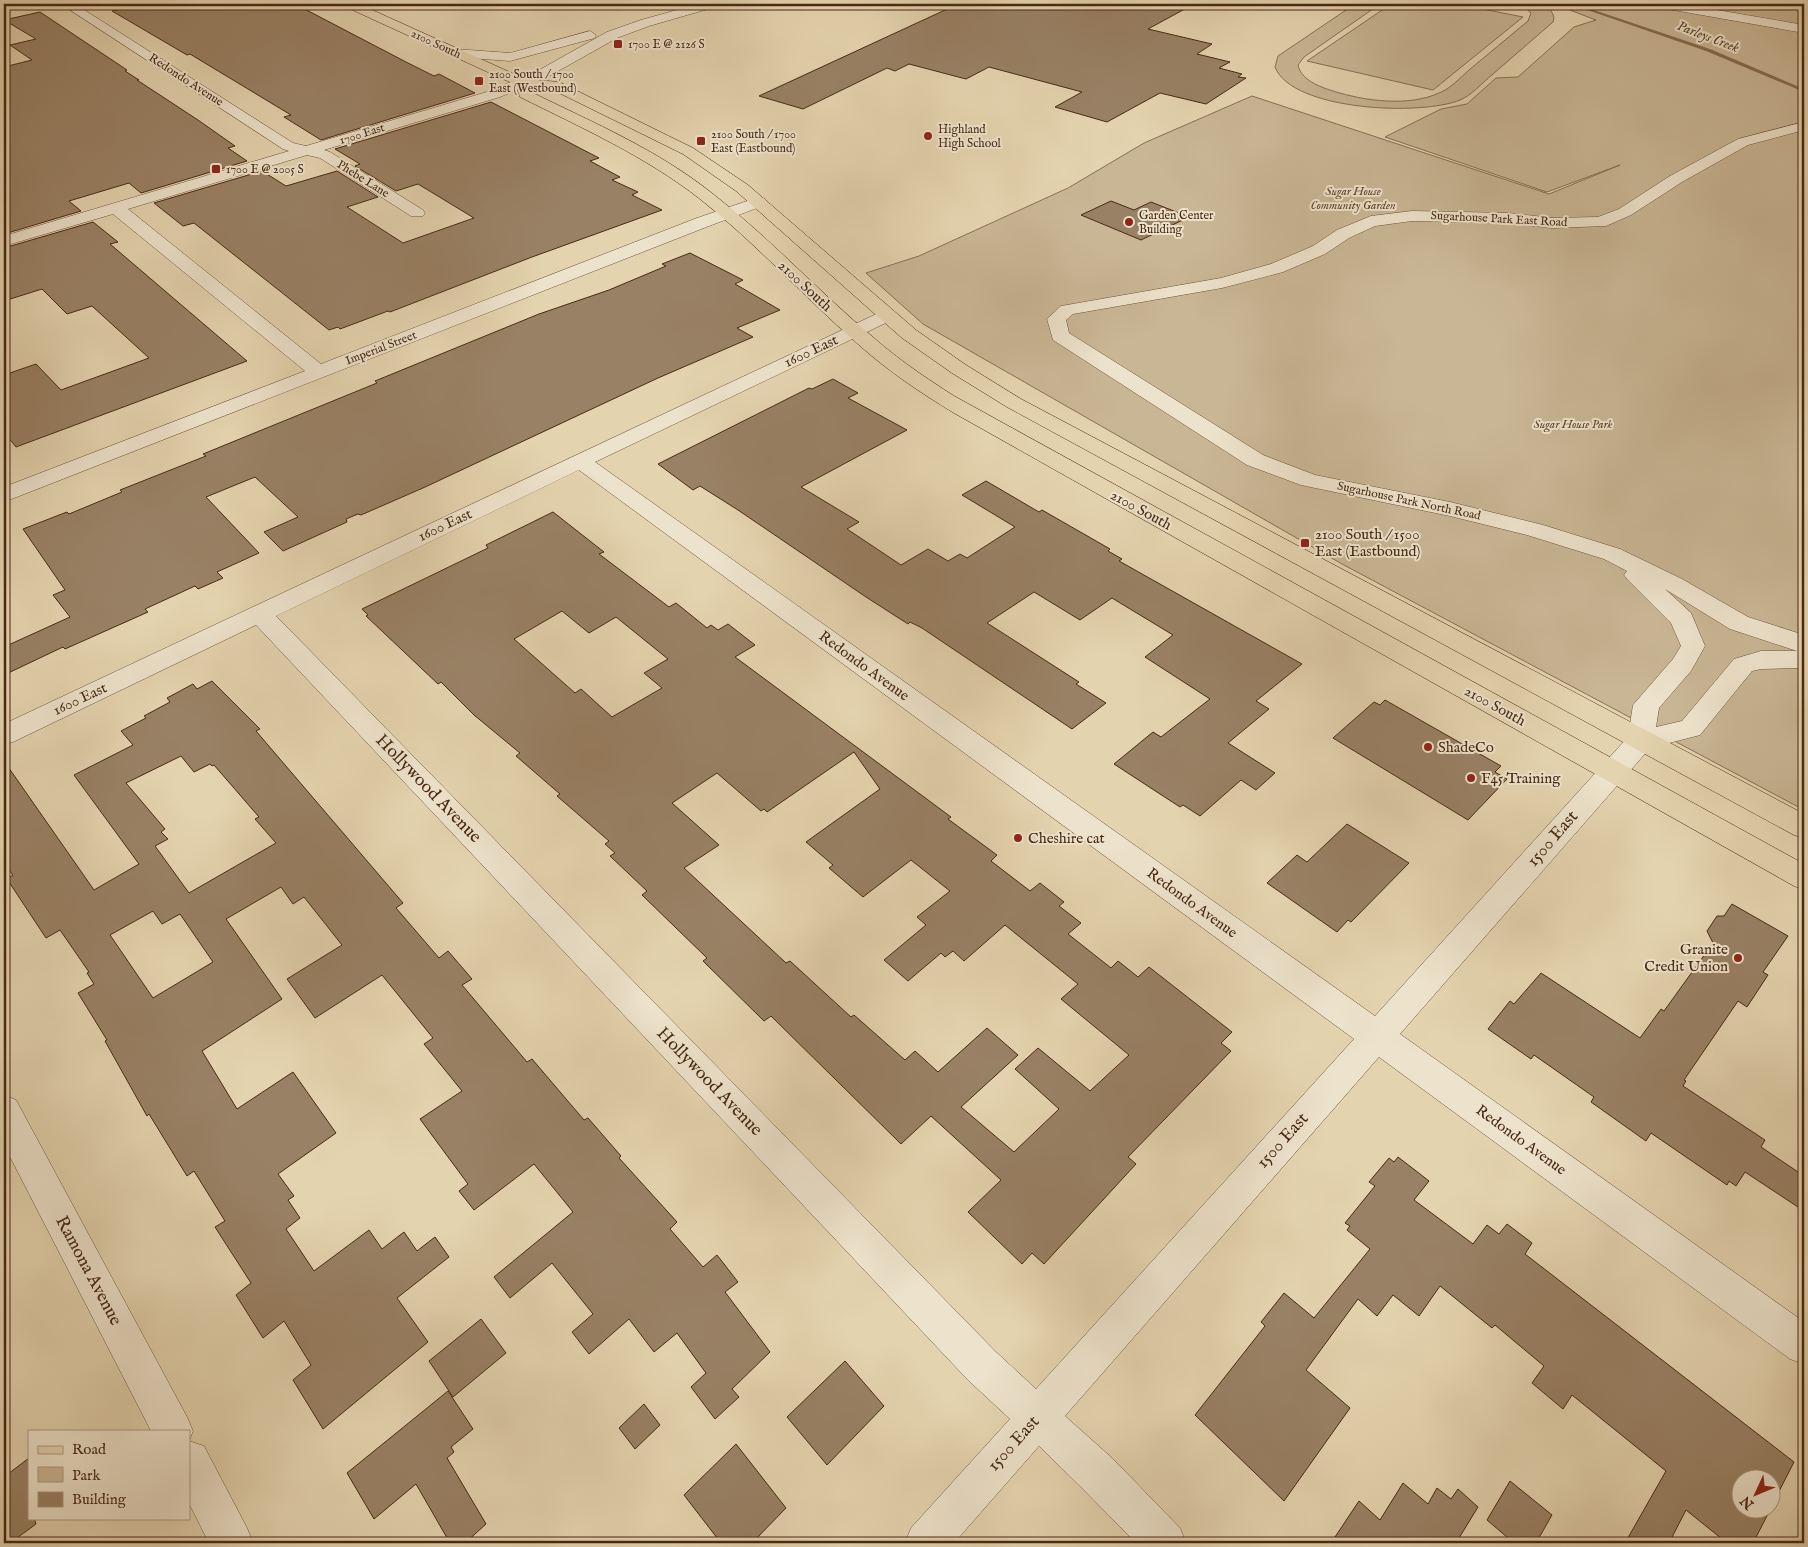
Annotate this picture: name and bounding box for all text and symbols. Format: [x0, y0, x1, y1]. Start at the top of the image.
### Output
water label: Parleys Creek [1674, 17, 1742, 57]
street label: 2100 South [408, 26, 464, 62]
place label: 1700 E @ 2126 S [628, 37, 705, 52]
marker: 1700 E @ 2126 S [612, 38, 624, 50]
street label: Redondo Avenue [146, 50, 227, 110]
place label: 2100 South / 1700 East (Westbound) [489, 67, 576, 96]
marker: 2100 South / 1700 East (Westbound) [473, 75, 485, 87]
street label: 1700 East [338, 120, 386, 148]
place label: Highland High School [938, 122, 1002, 151]
place label: 2100 South / 1700 East (Eastbound) [711, 127, 796, 156]
marker: Highland High School [922, 130, 934, 142]
marker: 2100 South / 1700 East (Eastbound) [695, 135, 707, 147]
street label: Phebe Lane [334, 157, 392, 201]
place label: 1700 E @ 2005 S [226, 162, 304, 177]
marker: 1700 E @ 2005 S [210, 163, 222, 175]
park label: Sugar House Community Garden [1310, 184, 1396, 213]
place label: Garden Center Building [1139, 208, 1214, 237]
street label: Sugarhouse Park East Road [1430, 208, 1568, 230]
marker: Garden Center Building [1123, 216, 1135, 228]
street label: 2100 South [774, 256, 836, 316]
street label: Imperial Street [343, 328, 419, 369]
street label: 1600 East [781, 330, 841, 372]
park label: Sugar House Park [1534, 417, 1613, 433]
street label: Sugarhouse Park North Road [1336, 478, 1483, 524]
street label: 2100 South [1107, 485, 1175, 535]
street label: 1600 East [415, 504, 475, 546]
place label: 2100 South / 1500 East (Eastbound) [1315, 525, 1421, 561]
marker: 2100 South / 1500 East (Eastbound) [1299, 537, 1311, 549]
street label: Redondo Avenue [815, 627, 913, 705]
street label: 1600 East [50, 678, 110, 720]
street label: 2100 South [1461, 681, 1529, 731]
street label: Hollywood Avenue [370, 730, 486, 848]
place label: ShadeCo [1438, 738, 1494, 757]
marker: ShadeCo [1422, 741, 1434, 753]
place label: F45 Training [1481, 769, 1561, 788]
marker: F45 Training [1465, 772, 1477, 784]
street label: 1500 East [1522, 806, 1584, 872]
place label: Cheshire cat [1028, 829, 1105, 848]
marker: Cheshire cat [1012, 832, 1024, 844]
street label: Redondo Avenue [1143, 864, 1241, 942]
place label: Granite Credit Union [1644, 940, 1728, 976]
marker: Granite Credit Union [1732, 952, 1744, 964]
street label: Hollywood Avenue [651, 1023, 767, 1141]
street label: Redondo Avenue [1472, 1101, 1570, 1179]
street label: 1500 East [1252, 1108, 1314, 1174]
street label: Ramona Avenue [49, 1212, 127, 1330]
street label: 1500 East [983, 1411, 1045, 1477]
legend [28, 1430, 190, 1520]
text: Road [72, 1440, 107, 1459]
text: Park [72, 1466, 102, 1485]
north arrow [1730, 1470, 1780, 1520]
text: Building [72, 1490, 127, 1509]
text: N [1737, 1492, 1759, 1514]

